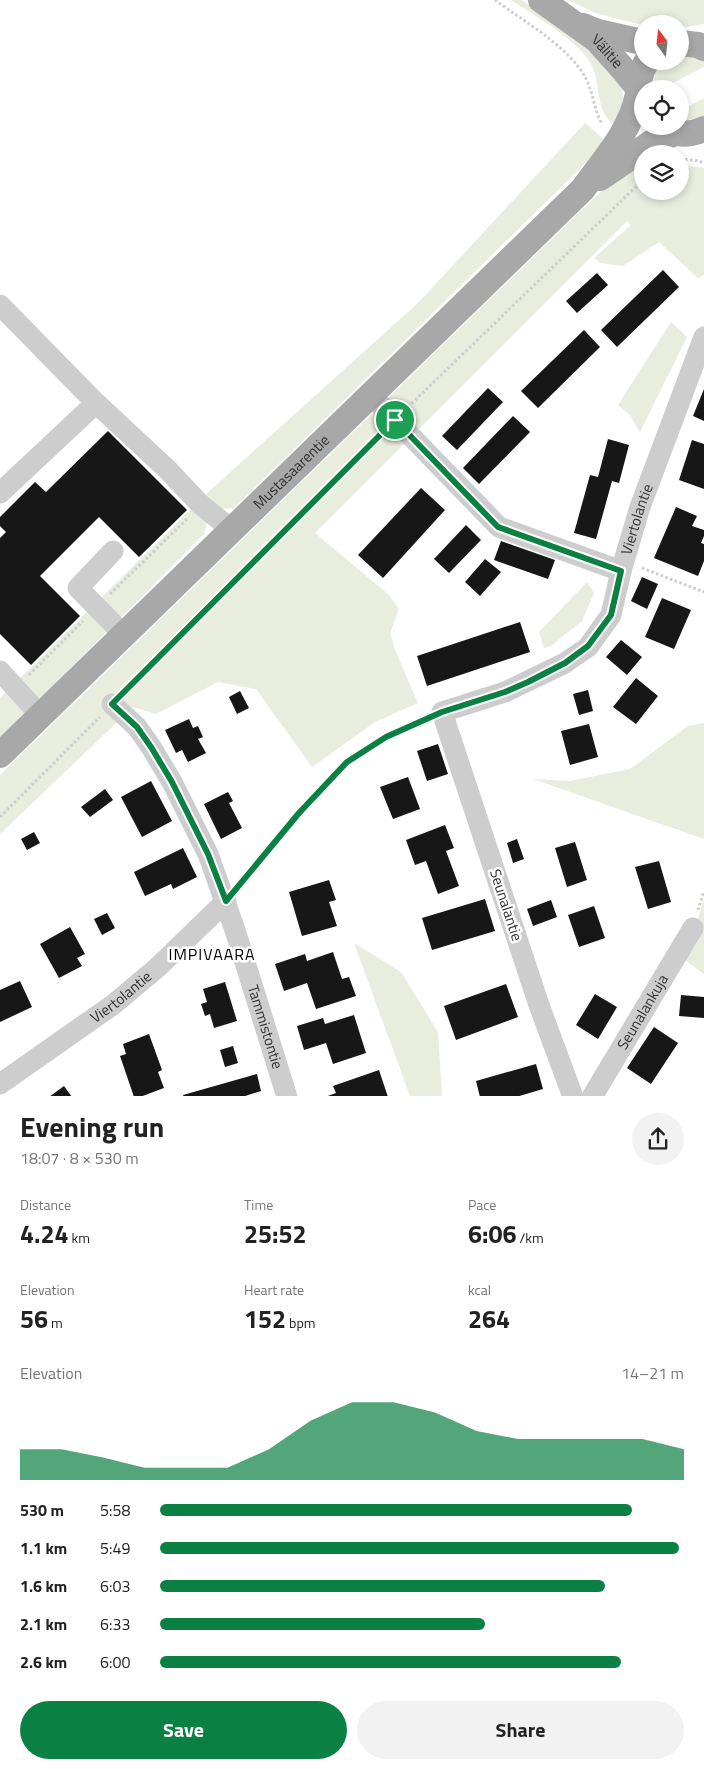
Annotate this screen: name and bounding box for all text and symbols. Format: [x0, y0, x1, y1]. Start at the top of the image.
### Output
north arrow [634, 15, 689, 70]
map controls [634, 15, 689, 200]
street label: Välitie [587, 28, 629, 73]
button: locate [634, 80, 689, 135]
button: layers [634, 145, 689, 200]
pin [374, 399, 416, 441]
icon: arrive [381, 406, 409, 434]
street label: Mustasaarentie [247, 429, 335, 515]
street label: Viertolantie [614, 480, 659, 557]
street label: Seunalantie [484, 866, 529, 944]
district label: IMPIVAARA [168, 942, 256, 966]
street label: Viertolantie [85, 965, 157, 1028]
street label: Seunalankuja [611, 969, 674, 1054]
street label: Tammistontie [242, 982, 290, 1072]
text: Evening run [20, 1105, 164, 1148]
button: share [632, 1113, 684, 1165]
text: 18:07 · 8 × 530 m [20, 1146, 139, 1170]
text: Distance [20, 1194, 71, 1215]
text: Time [244, 1194, 273, 1215]
text: Pace [468, 1194, 496, 1215]
text: 4.24 [20, 1215, 68, 1253]
text: 25:52 [244, 1215, 306, 1253]
text: 6:06 [468, 1215, 516, 1253]
text: km [68, 1227, 90, 1248]
text: /km [516, 1227, 544, 1248]
text: Elevation [20, 1279, 74, 1300]
text: Heart rate [244, 1279, 304, 1300]
text: kcal [468, 1279, 491, 1300]
text: 56 [20, 1300, 48, 1338]
text: 152 [244, 1300, 286, 1338]
text: 264 [468, 1300, 510, 1338]
text: m [48, 1312, 63, 1333]
text: bpm [286, 1312, 316, 1333]
text: Elevation [20, 1361, 82, 1385]
text: 14–21 m [621, 1361, 684, 1385]
text: 530 m [20, 1498, 64, 1522]
text: 5:58 [100, 1498, 130, 1522]
text: 1.1 km [20, 1536, 67, 1560]
text: 5:49 [100, 1536, 130, 1560]
text: 1.6 km [20, 1574, 67, 1598]
text: 6:03 [100, 1574, 130, 1598]
text: 2.1 km [20, 1612, 67, 1636]
text: 6:33 [100, 1612, 130, 1636]
text: 2.6 km [20, 1650, 67, 1674]
text: 6:00 [100, 1650, 130, 1674]
button: Save [20, 1701, 347, 1759]
button: Share [357, 1701, 684, 1759]

